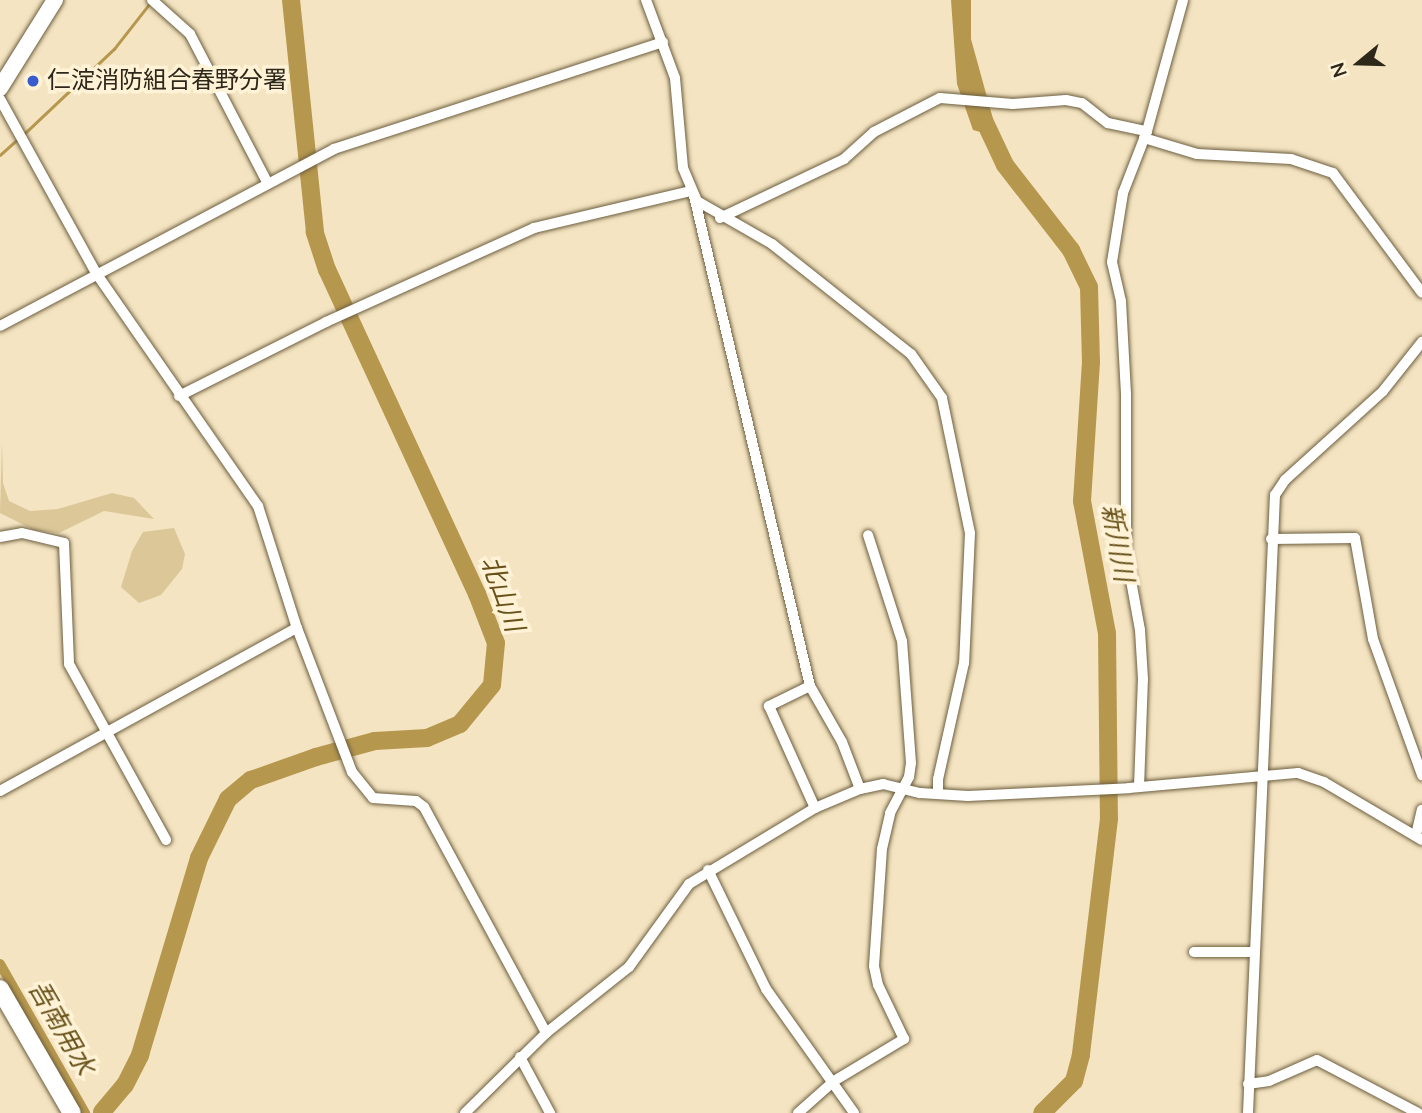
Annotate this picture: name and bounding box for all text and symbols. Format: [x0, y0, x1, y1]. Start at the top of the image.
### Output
north arrow [1324, 28, 1394, 98]
text: N [1325, 59, 1354, 81]
place label: 仁淀消防組合春野分署 [47, 67, 287, 95]
marker: 仁淀消防組合春野分署 [25, 73, 41, 89]
water label: 新川川 [1095, 502, 1139, 584]
water label: 北山川 [474, 552, 530, 636]
water label: 吾南用水 [21, 975, 101, 1081]

